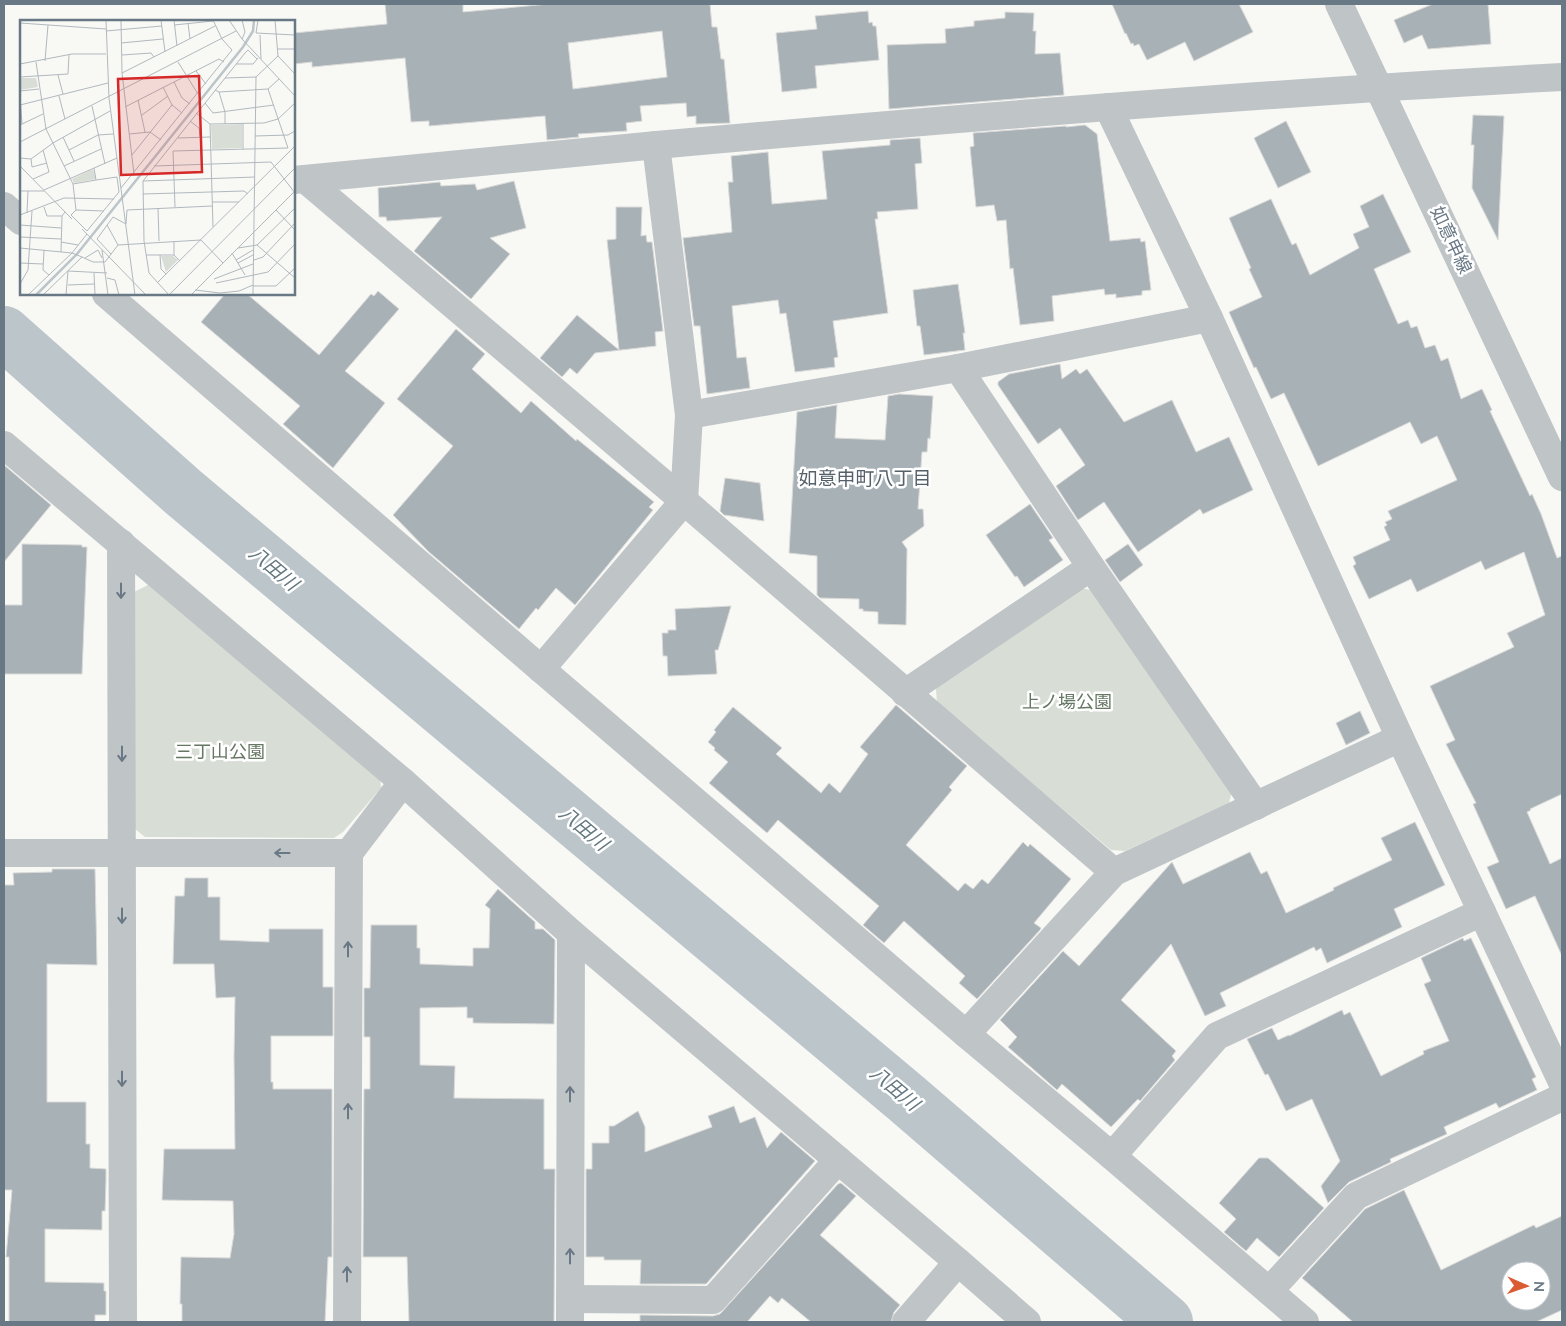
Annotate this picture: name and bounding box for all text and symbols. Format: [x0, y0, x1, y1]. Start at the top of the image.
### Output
inset map [20, 20, 295, 295]
street label: 如意申線 [1427, 202, 1477, 277]
district label: 如意申町八丁目 [798, 466, 932, 489]
water label: 八田川 [245, 540, 305, 596]
one-way arrow [116, 583, 126, 599]
park label: 上ノ場公園 [1022, 690, 1112, 712]
park label: 三丁山公園 [175, 740, 265, 762]
one-way arrow [117, 746, 127, 762]
water label: 八田川 [555, 800, 615, 856]
one-way arrow [274, 848, 290, 858]
one-way arrow [117, 908, 127, 924]
one-way arrow [343, 941, 353, 957]
water label: 八田川 [866, 1060, 926, 1116]
one-way arrow [117, 1070, 127, 1087]
one-way arrow [565, 1086, 575, 1102]
one-way arrow [343, 1103, 353, 1120]
one-way arrow [565, 1248, 575, 1264]
north arrow [1501, 1261, 1551, 1311]
one-way arrow [342, 1266, 352, 1282]
text: N [1531, 1281, 1548, 1292]

